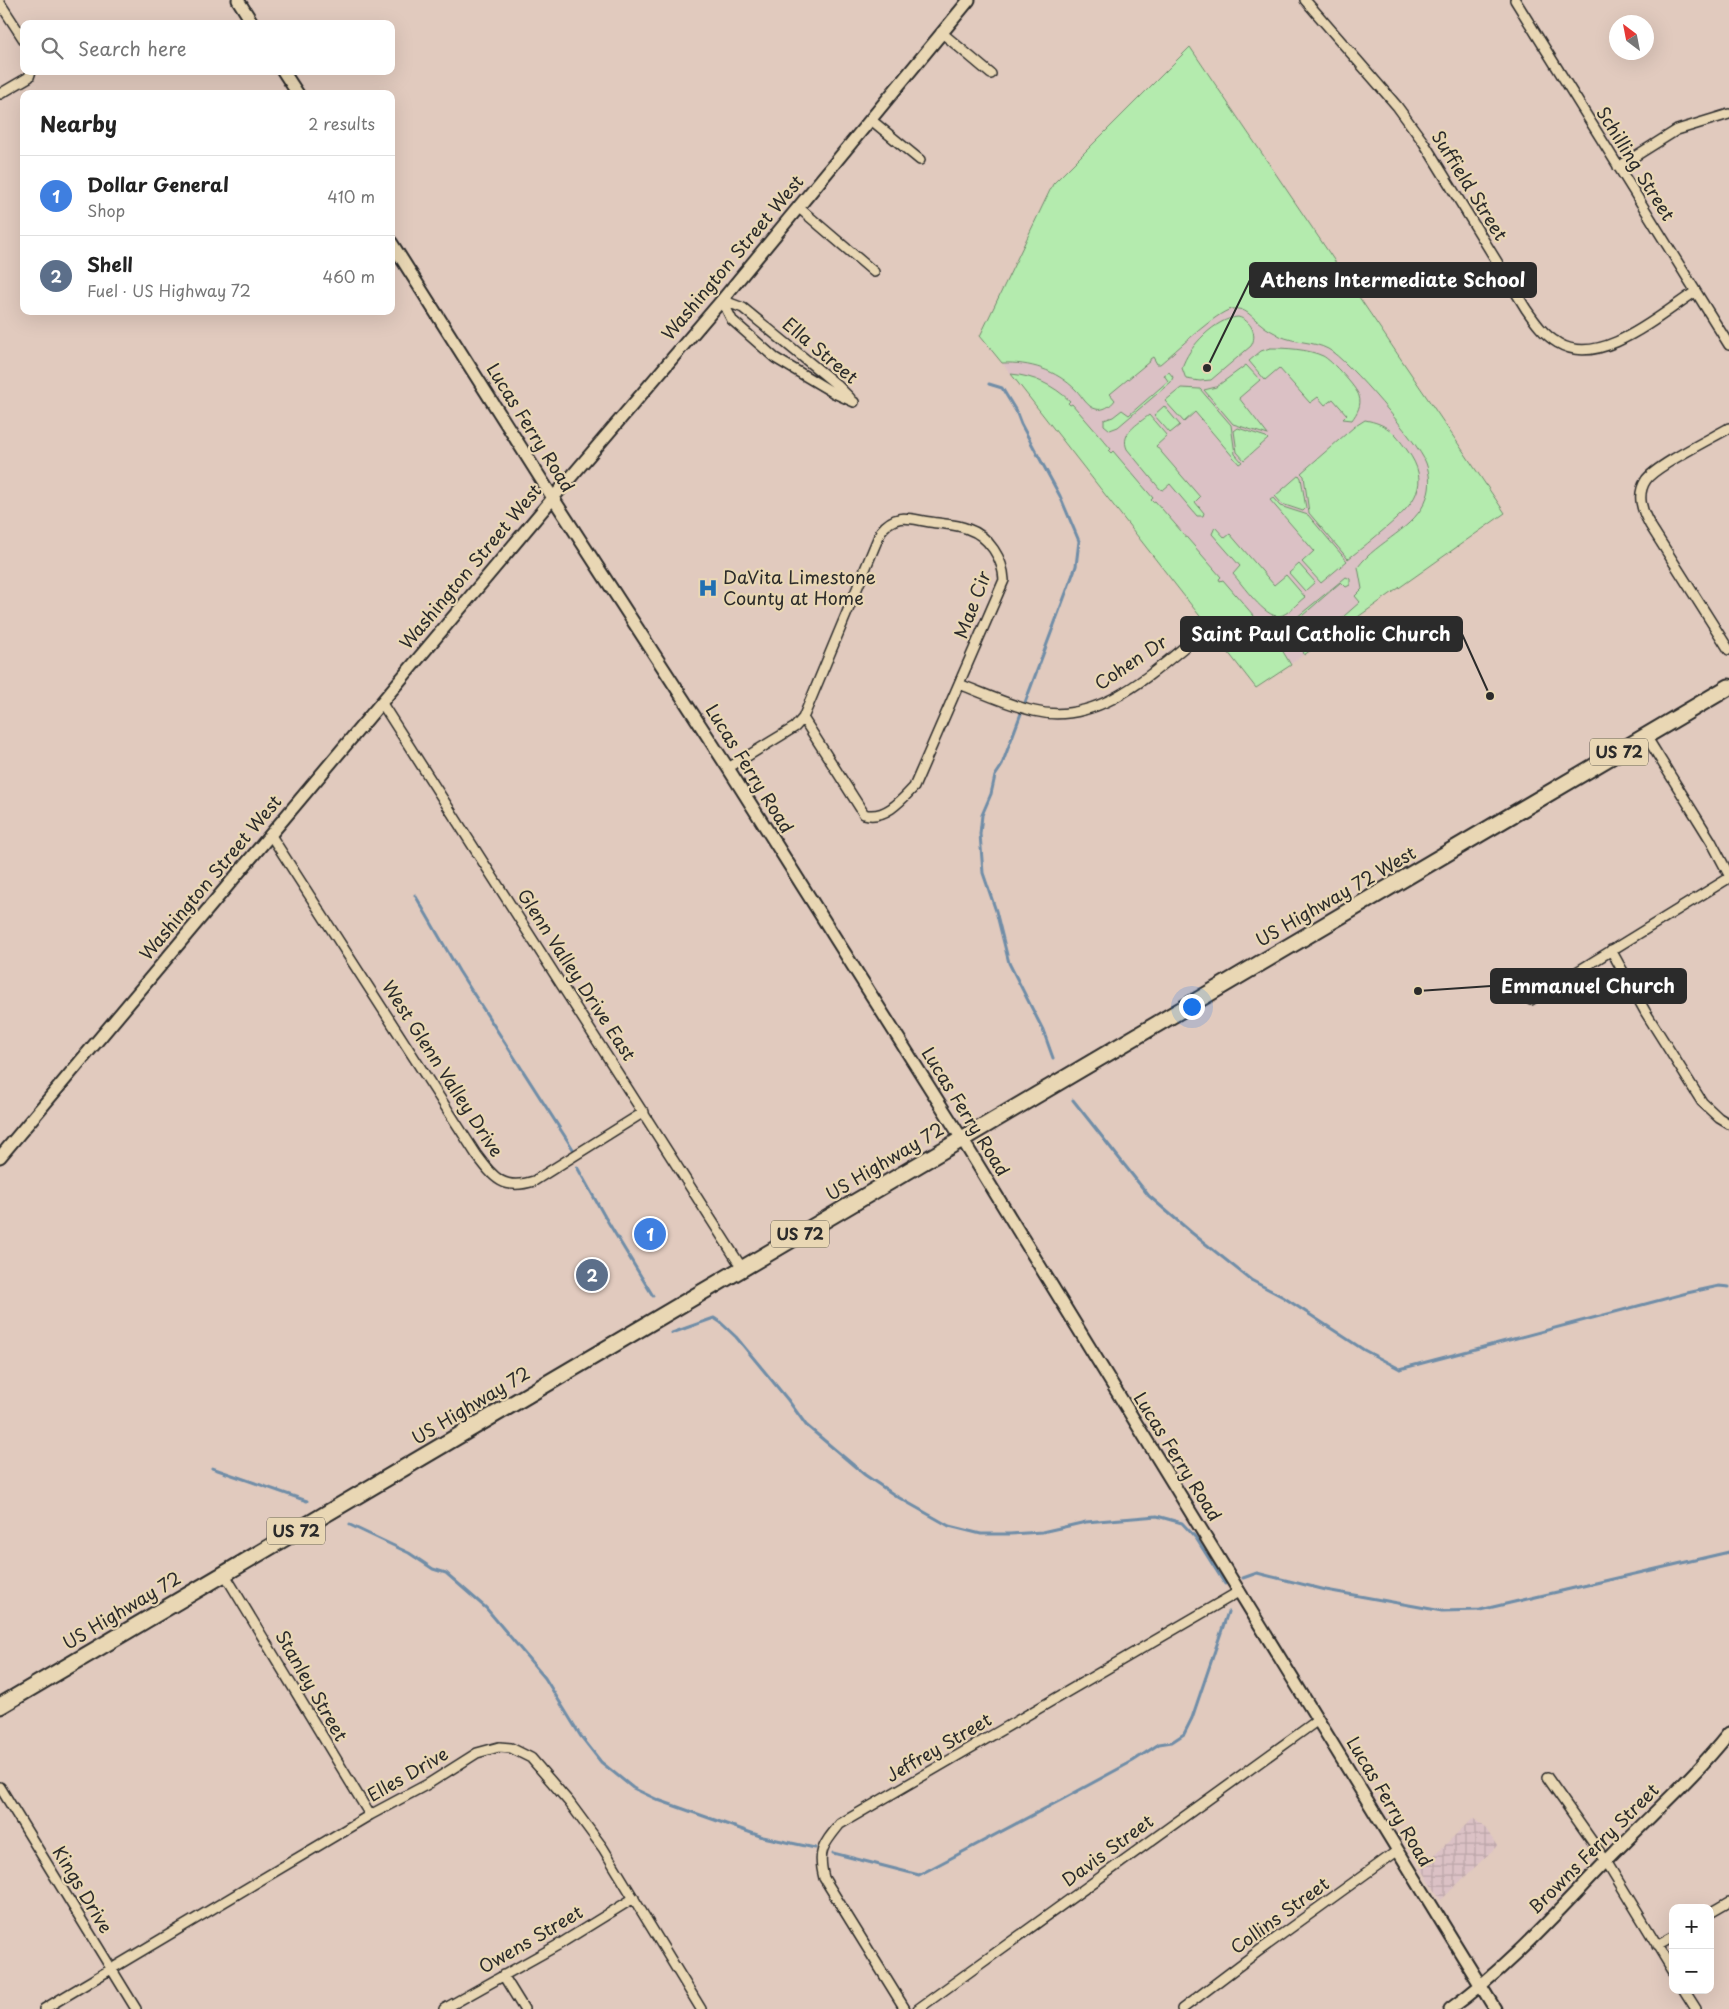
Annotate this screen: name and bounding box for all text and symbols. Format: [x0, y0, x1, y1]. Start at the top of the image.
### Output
north arrow [1609, 15, 1654, 60]
search box [20, 20, 395, 75]
icon: search [38, 34, 66, 62]
text: Search here [78, 34, 187, 62]
street label: Schilling Street [1590, 101, 1682, 226]
text: Nearby [40, 107, 117, 139]
text: 2 results [308, 111, 375, 135]
street label: Suffield Street [1426, 125, 1515, 245]
street label: Washington Street West [654, 168, 809, 346]
text: Dollar General [87, 170, 229, 198]
text: 1 [52, 184, 60, 208]
text: 410 m [327, 184, 375, 208]
text: Shop [87, 198, 125, 222]
text: Shell [87, 250, 133, 278]
callout: Athens Intermediate School [1250, 263, 1536, 297]
text: 2 [50, 264, 62, 288]
text: 460 m [323, 264, 375, 288]
text: Athens Intermediate School [1260, 265, 1526, 293]
text: Fuel · US Highway 72 [87, 278, 251, 302]
street label: Ella Street [777, 310, 865, 390]
street label: Lucas Ferry Road [481, 357, 582, 497]
street label: Washington Street West [392, 477, 547, 655]
place label: DaVita Limestone County at Home [723, 563, 876, 611]
street label: Mae Cir [946, 566, 997, 642]
hospital icon: DaVita Limestone County at Home [697, 577, 719, 599]
callout: Saint Paul Catholic Church [1181, 617, 1462, 651]
text: Saint Paul Catholic Church [1191, 619, 1451, 647]
street label: Cohen Dr [1089, 627, 1172, 696]
street label: Lucas Ferry Road [700, 698, 801, 838]
road number: US 72 [1590, 739, 1648, 766]
street label: Washington Street West [132, 788, 287, 966]
street label: US Highway 72 West [1250, 839, 1420, 953]
street label: Glenn Valley Drive East [511, 883, 643, 1066]
callout: Emmanuel Church [1491, 969, 1686, 1003]
text: Emmanuel Church [1501, 971, 1675, 999]
street label: West Glenn Valley Drive [376, 975, 511, 1162]
your location [1179, 994, 1205, 1020]
street label: Lucas Ferry Road [916, 1041, 1017, 1181]
street label: US Highway 72 [820, 1115, 948, 1207]
pin: 1 [634, 1215, 666, 1253]
road number: US 72 [771, 1220, 829, 1248]
pin: 2 [576, 1256, 608, 1294]
street label: US Highway 72 [406, 1359, 534, 1451]
street label: Lucas Ferry Road [1128, 1386, 1229, 1526]
road number: US 72 [267, 1518, 325, 1544]
street label: US Highway 72 [57, 1564, 185, 1656]
street label: Stanley Street [270, 1625, 355, 1746]
street label: Jeffrey Street [880, 1705, 996, 1788]
street label: Lucas Ferry Road [1341, 1731, 1440, 1872]
street label: Elles Drive [362, 1740, 453, 1808]
street label: Browns Ferry Street [1521, 1776, 1664, 1919]
street label: Davis Street [1056, 1807, 1159, 1892]
street label: Kings Drive [47, 1840, 120, 1938]
street label: Collins Street [1224, 1870, 1334, 1960]
street label: Owens Street [473, 1898, 587, 1979]
map controls [1669, 1904, 1714, 1994]
button: + [1669, 1904, 1714, 1949]
button: − [1669, 1949, 1714, 1994]

